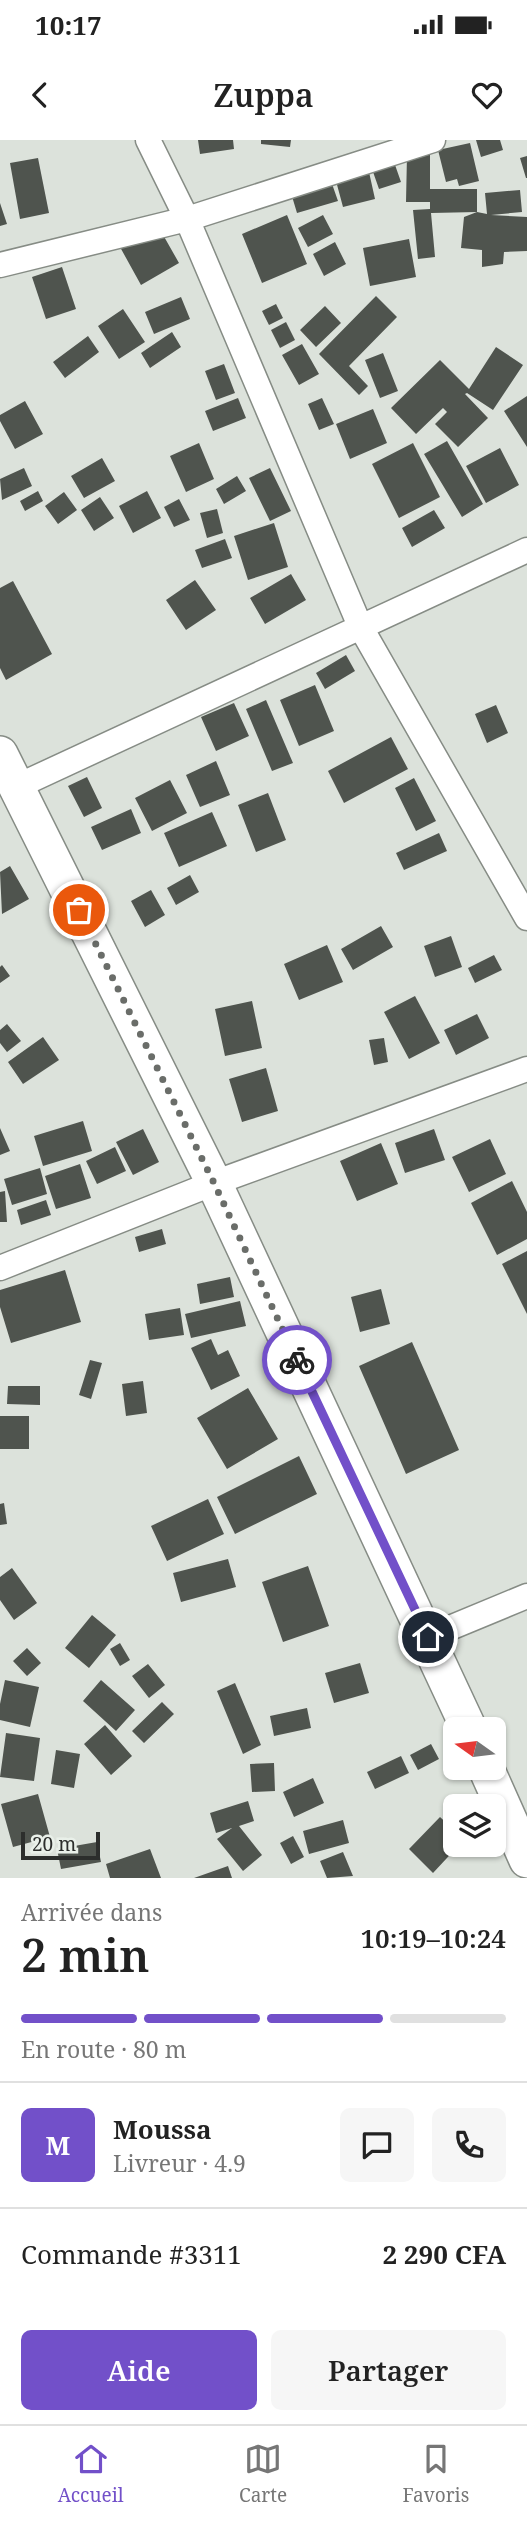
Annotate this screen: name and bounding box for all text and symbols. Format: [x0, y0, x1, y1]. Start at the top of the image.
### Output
text: 10:17 [35, 7, 102, 43]
text: Zuppa [213, 73, 314, 116]
icon: back [21, 76, 59, 114]
icon: heart [468, 76, 506, 114]
pin [49, 880, 109, 940]
icon: bag [60, 891, 98, 929]
courier [262, 1325, 332, 1395]
icon: bike [278, 1341, 316, 1379]
pin [398, 1607, 458, 1667]
icon: home [409, 1618, 447, 1656]
north arrow [443, 1717, 506, 1780]
map controls [443, 1717, 506, 1857]
button: layers [443, 1794, 506, 1857]
scale bar [21, 1829, 100, 1861]
text: 20 m [32, 1831, 76, 1857]
text: Arrivée dans [21, 1896, 162, 1928]
text: 10:19–10:24 [360, 1920, 506, 1956]
text: 2 min [21, 1923, 149, 1985]
text: En route · 80 m [21, 2033, 186, 2065]
button: chat [340, 2108, 414, 2182]
button: phone [432, 2108, 506, 2182]
text: Moussa [113, 2111, 212, 2147]
text: M [46, 2127, 70, 2163]
text: Livreur · 4.9 [113, 2147, 246, 2179]
text: Commande #3311 [21, 2236, 242, 2272]
text: 2 290 CFA [382, 2236, 506, 2272]
button: Aide [21, 2330, 257, 2410]
button: Partager [271, 2330, 506, 2410]
tab: Accueil [58, 2440, 124, 2508]
tab: Carte [239, 2440, 287, 2508]
tab: Favoris [403, 2440, 469, 2508]

